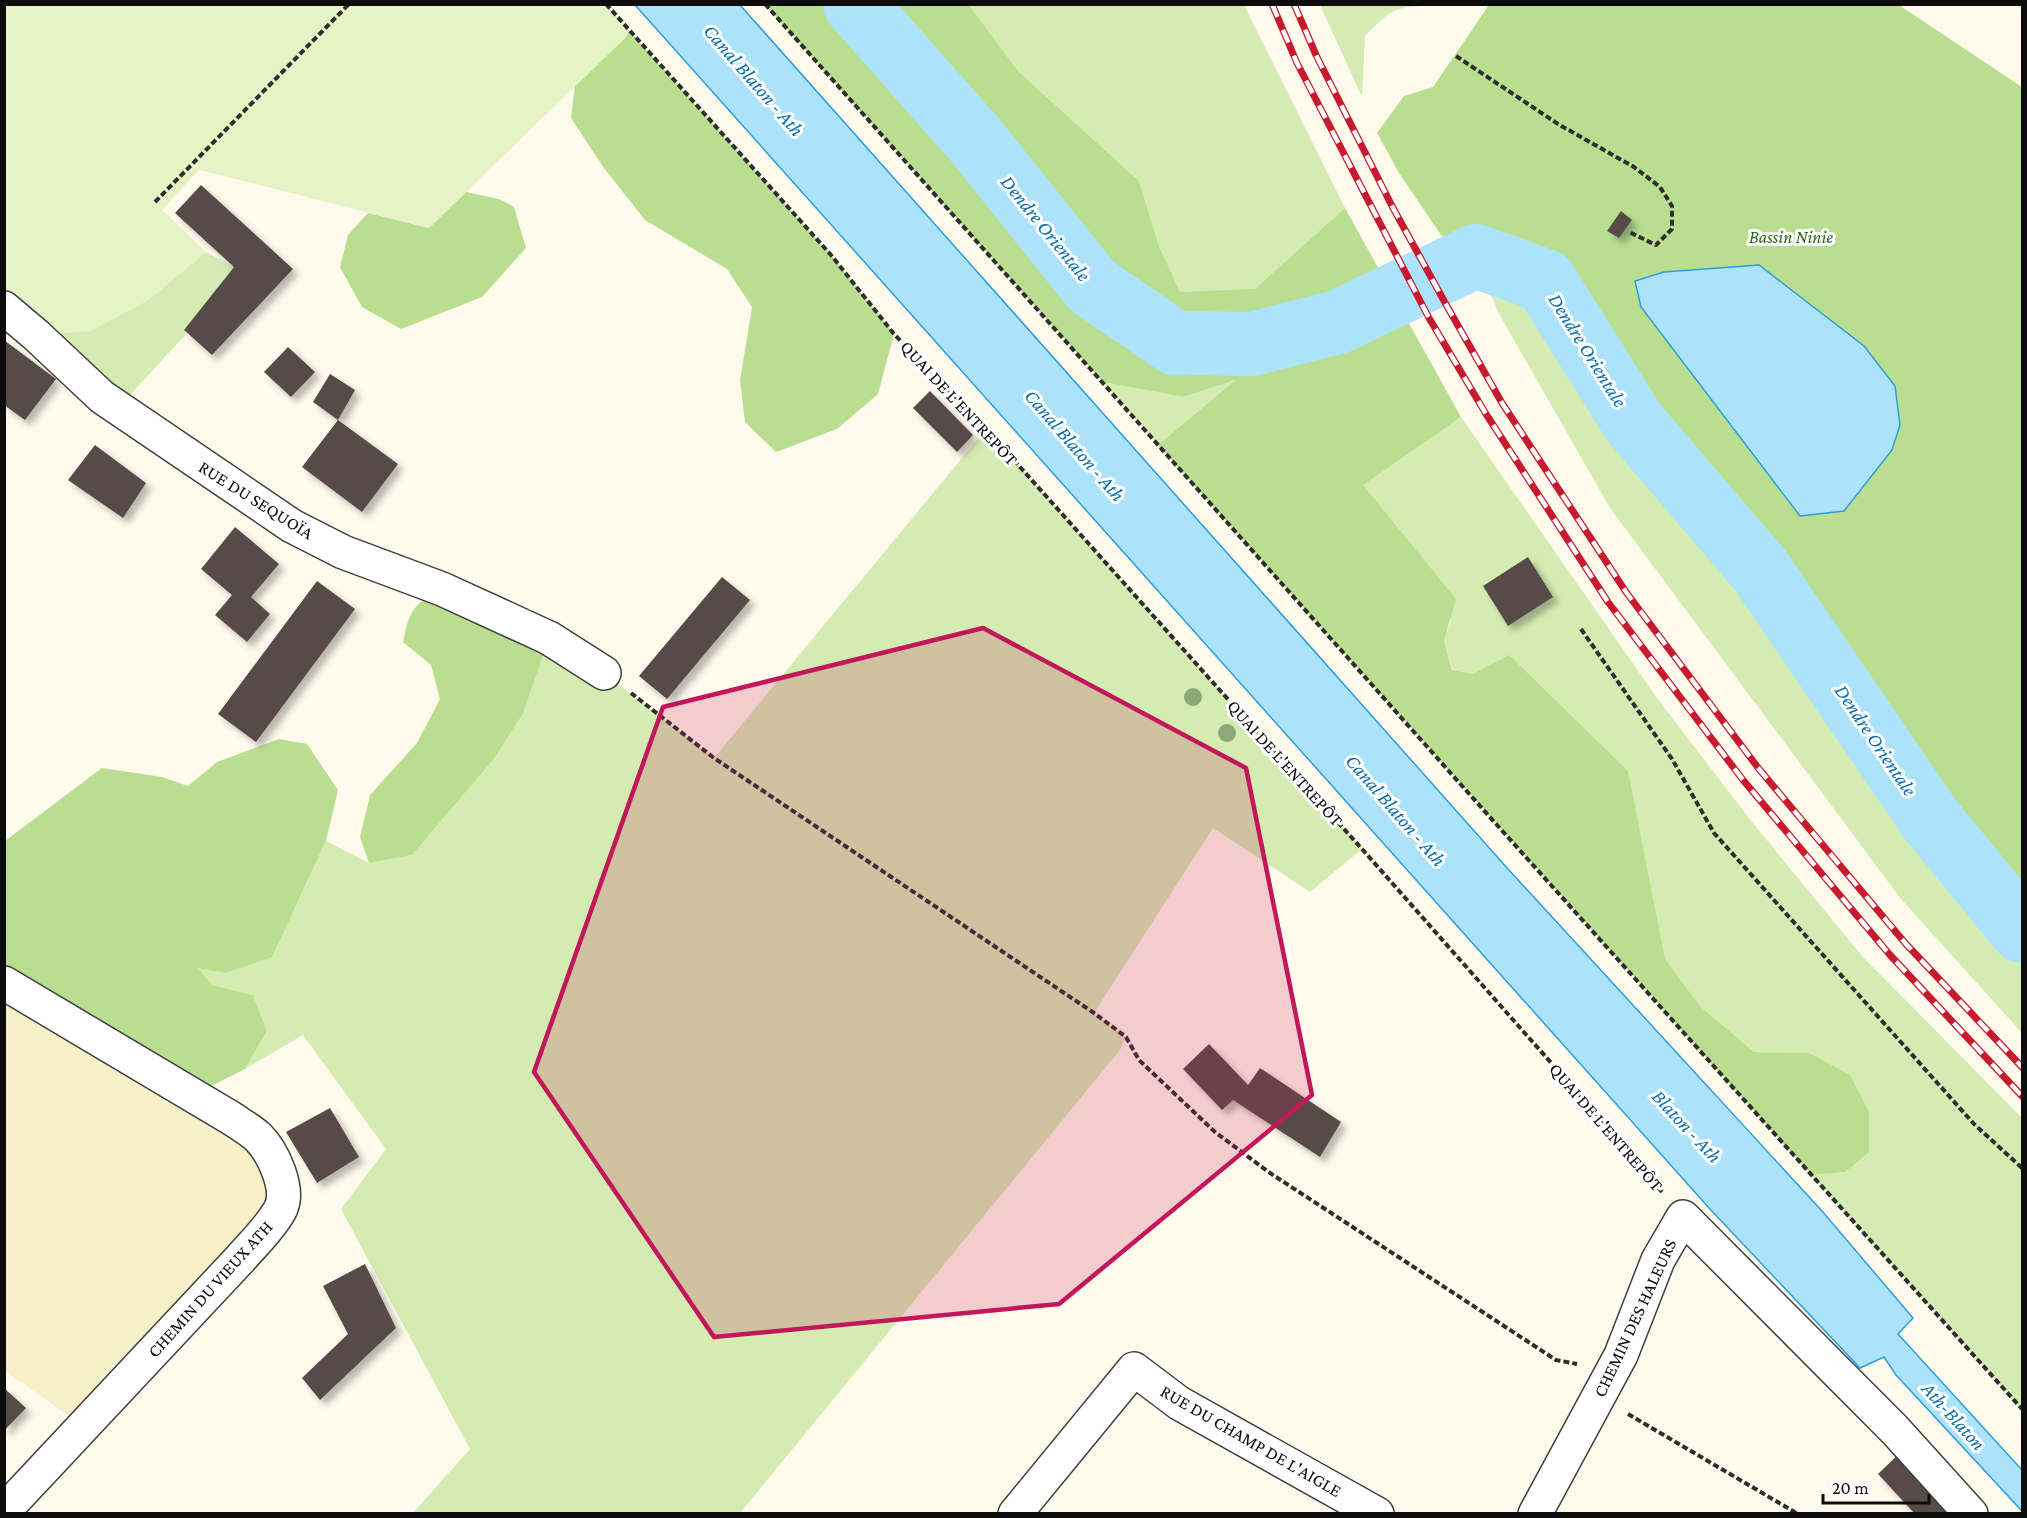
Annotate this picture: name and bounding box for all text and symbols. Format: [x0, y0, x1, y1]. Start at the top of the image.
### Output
water label: Canal Blaton - Ath [700, 20, 808, 140]
water label: Dendre Orientale [997, 171, 1096, 286]
park label: Bassin Ninie [1749, 227, 1833, 247]
water label: Dendre Orientale [1544, 289, 1632, 411]
street label: QUAI DE L'ENTREPÔT [896, 337, 1022, 469]
water label: Canal Blaton - Ath [1021, 385, 1129, 505]
street label: RUE DU SEQUOÏA [195, 457, 318, 544]
water label: Dendre Orientale [1831, 680, 1922, 800]
street label: QUAI DE L'ENTREPÔT [1223, 696, 1347, 830]
water label: Canal Blaton - Ath [1342, 750, 1450, 870]
street label: QUAI DE L'ENTREPÔT [1545, 1059, 1667, 1195]
water label: Blaton - Ath [1648, 1085, 1726, 1167]
street label: CHEMIN DU VIEUX ATH [143, 1217, 277, 1361]
street label: CHEMIN DES HALEURS [1590, 1236, 1680, 1400]
water label: Ath-Blaton [1917, 1377, 1990, 1455]
street label: RUE DU CHAMP DE L'AIGLE [1157, 1381, 1345, 1501]
scale bar [1823, 1467, 1930, 1505]
text: 20 m [1832, 1478, 1869, 1498]

